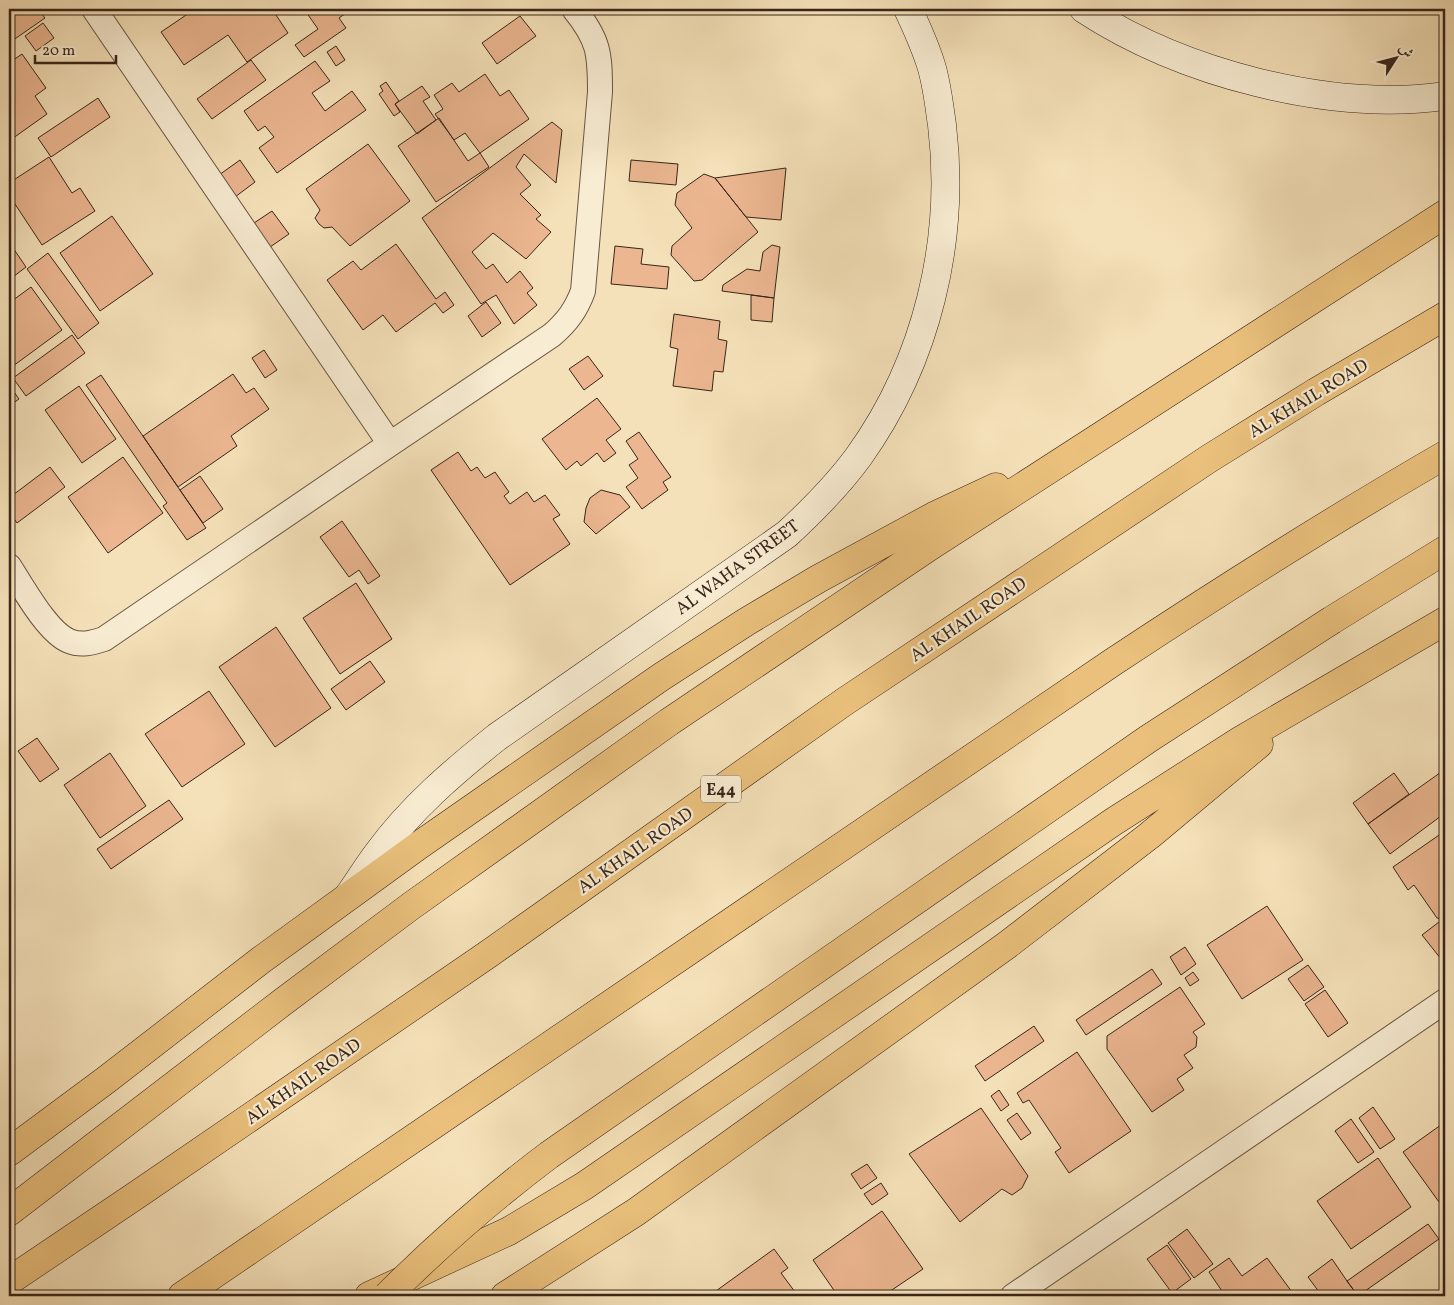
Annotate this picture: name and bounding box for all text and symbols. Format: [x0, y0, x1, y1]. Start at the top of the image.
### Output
scale bar [35, 32, 116, 64]
north arrow [1372, 32, 1422, 82]
text: ش [1394, 40, 1417, 63]
text: 20 m [42, 41, 75, 62]
street label: AL KHAIL ROAD [1244, 354, 1373, 445]
street label: AL WAHA STREET [671, 514, 805, 622]
street label: AL KHAIL ROAD [906, 572, 1032, 669]
road number: E44 [701, 776, 741, 802]
street label: AL KHAIL ROAD [573, 802, 699, 900]
street label: AL KHAIL ROAD [241, 1033, 367, 1131]

